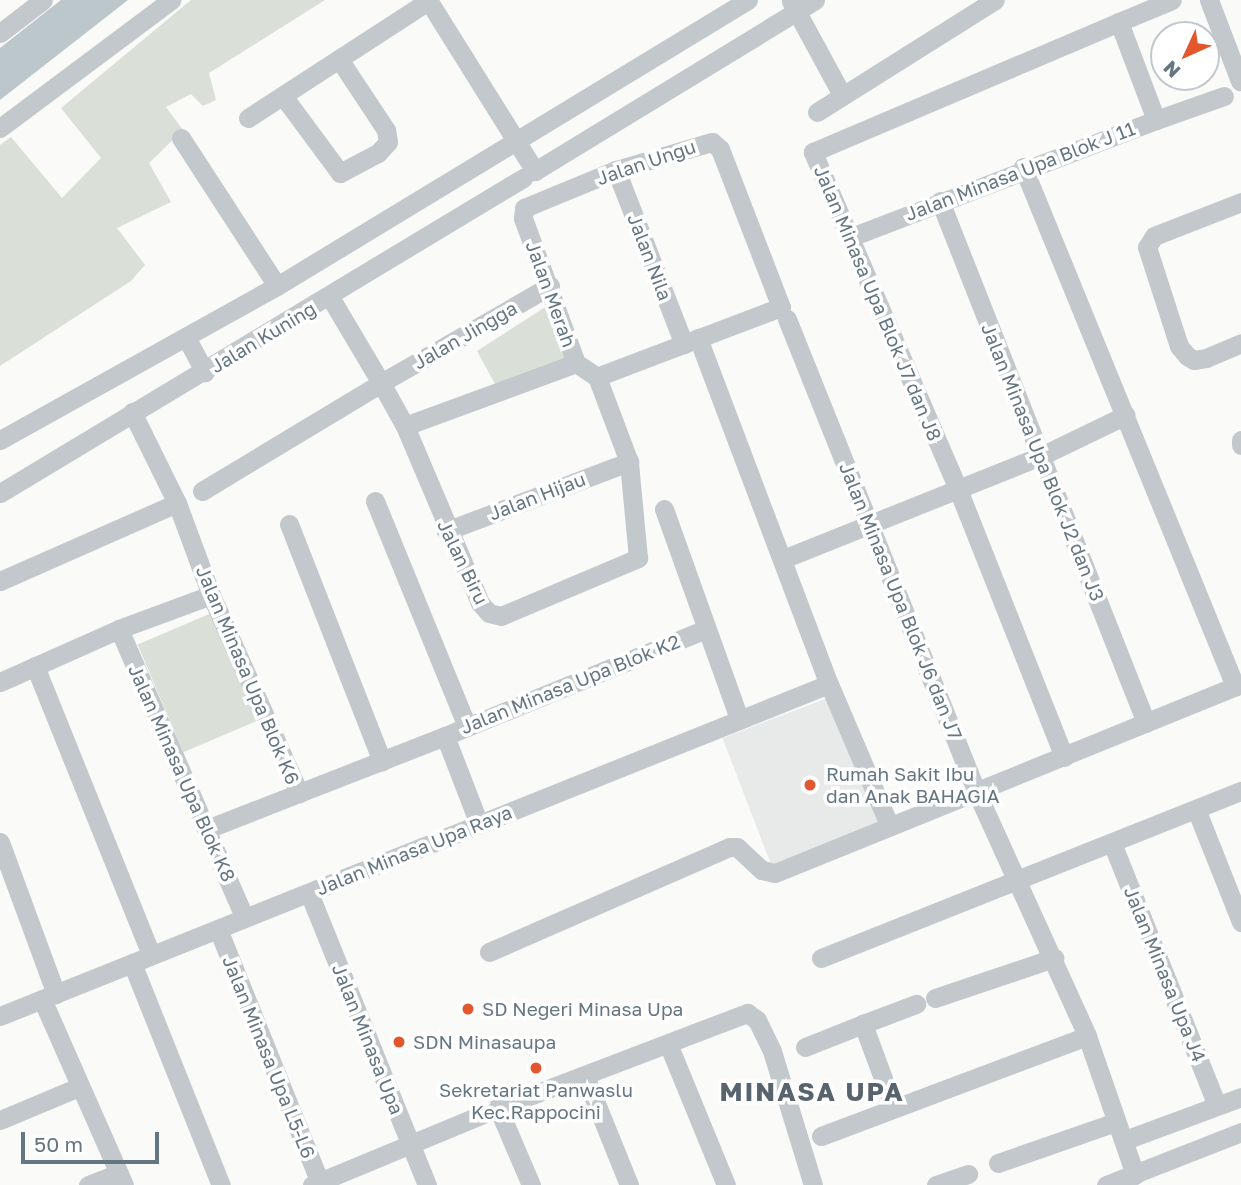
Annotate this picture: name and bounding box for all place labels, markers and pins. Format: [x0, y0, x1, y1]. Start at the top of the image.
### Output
place label: Rumah Sakit Ibu dan Anak BAHAGIA [826, 763, 999, 807]
marker: Rumah Sakit Ibu dan Anak BAHAGIA [800, 775, 820, 795]
place label: SD Negeri Minasa Upa [482, 998, 683, 1020]
marker: SD Negeri Minasa Upa [460, 1001, 476, 1017]
place label: SDN Minasaupa [413, 1031, 556, 1053]
marker: SDN Minasaupa [391, 1034, 407, 1050]
marker: Sekretariat Panwaslu Kec.Rappocini [528, 1060, 544, 1076]
place label: Sekretariat Panwaslu Kec.Rappocini [439, 1079, 633, 1123]

